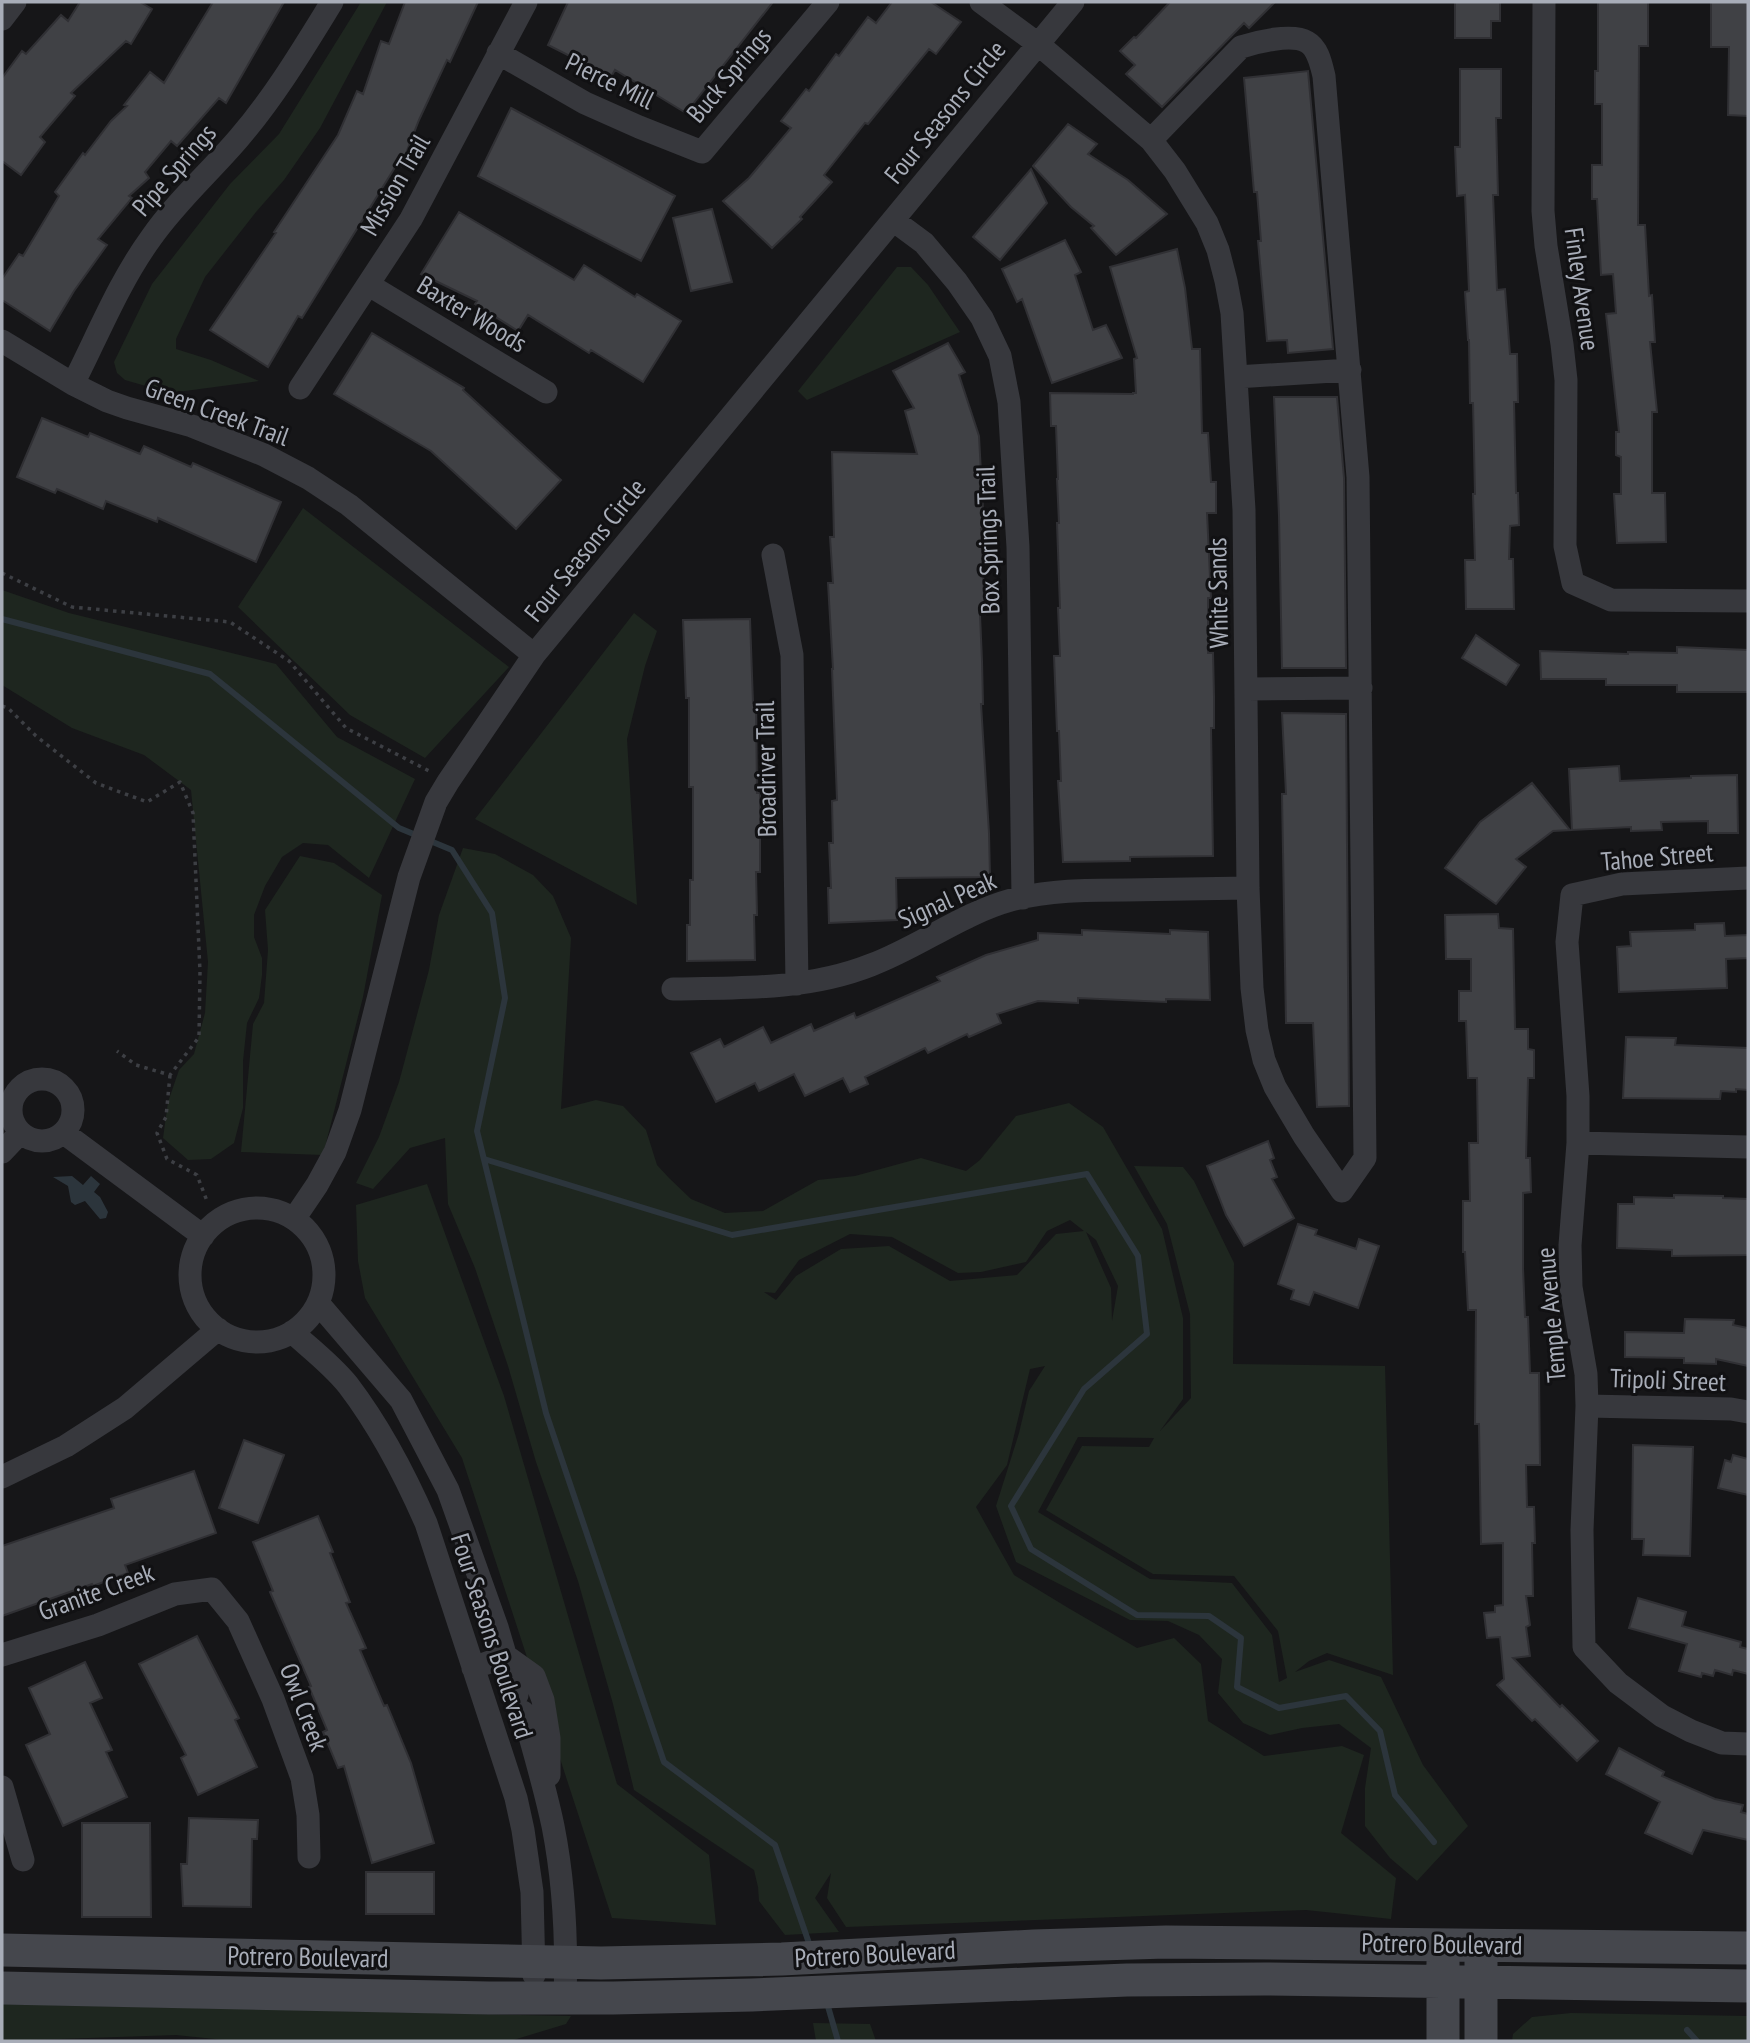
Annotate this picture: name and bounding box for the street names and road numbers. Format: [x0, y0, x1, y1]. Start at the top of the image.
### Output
street label: Buck Springs [679, 20, 778, 129]
street label: Four Seasons Circle [877, 33, 1012, 190]
street label: Pierce Mill [560, 45, 660, 116]
street label: Pipe Springs [125, 117, 223, 223]
street label: Mission Trail [352, 128, 437, 241]
street label: Finley Avenue [1558, 225, 1607, 352]
street label: Baxter Woods [411, 268, 533, 359]
street label: Green Creek Trail [141, 370, 294, 453]
street label: Box Springs Trail [968, 465, 1007, 615]
street label: Four Seasons Circle [517, 471, 652, 628]
street label: White Sands [1200, 537, 1235, 649]
street label: Broadriver Trail [748, 701, 783, 838]
street label: Tahoe Street [1599, 835, 1714, 878]
street label: Signal Peak [893, 863, 1001, 936]
street label: Temple Avenue [1528, 1246, 1573, 1384]
street label: Tripoli Street [1610, 1361, 1726, 1398]
street label: Four Seasons Boulevard [444, 1529, 541, 1743]
street label: Granite Creek [34, 1555, 158, 1628]
street label: Owl Creek [273, 1658, 336, 1755]
street label: Potrero Boulevard [1361, 1926, 1523, 1961]
street label: Potrero Boulevard [794, 1933, 956, 1974]
street label: Potrero Boulevard [227, 1939, 389, 1974]

